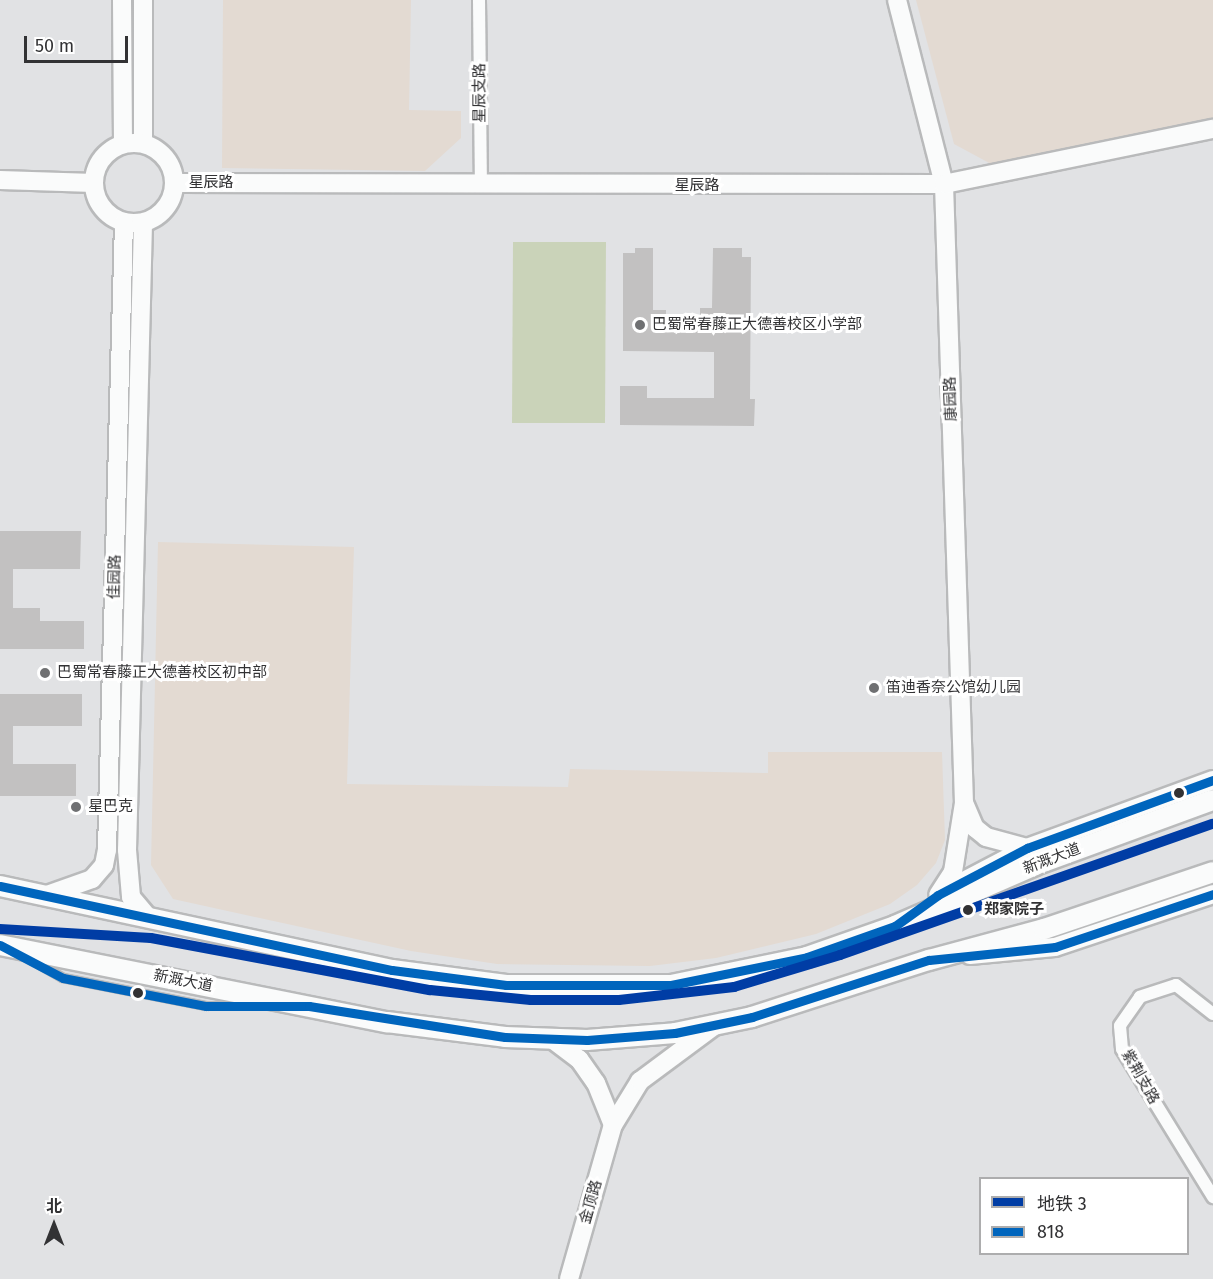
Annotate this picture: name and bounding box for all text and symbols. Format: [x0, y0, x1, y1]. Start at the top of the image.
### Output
scale bar [27, 24, 130, 62]
text: 50 m [35, 35, 74, 57]
street label: 星辰支路 [471, 63, 489, 123]
street label: 星辰路 [189, 174, 233, 192]
street label: 星辰路 [675, 177, 719, 195]
place label: 巴蜀常春藤正大德善校区小学部 [652, 316, 862, 334]
marker: 巴蜀常春藤正大德善校区小学部 [633, 318, 647, 332]
street label: 康园路 [941, 376, 961, 422]
street label: 佳园路 [106, 554, 124, 600]
place label: 巴蜀常春藤正大德善校区初中部 [57, 664, 267, 682]
marker: 巴蜀常春藤正大德善校区初中部 [38, 666, 52, 680]
place label: 笛迪香奈公馆幼儿园 [886, 679, 1021, 697]
marker: 笛迪香奈公馆幼儿园 [867, 681, 881, 695]
unlabelled marker [1173, 787, 1185, 799]
place label: 星巴克 [88, 798, 133, 816]
marker: 星巴克 [69, 800, 83, 814]
street label: 新溉大道 [1021, 840, 1083, 878]
marker: 郑家院子 [957, 899, 979, 921]
place label: 郑家院子 [984, 901, 1044, 919]
street label: 新溉大道 [152, 966, 214, 996]
unlabelled marker [132, 987, 144, 999]
street label: 紫荆支路 [1117, 1047, 1163, 1107]
legend [979, 1177, 1189, 1255]
street label: 金顶路 [576, 1178, 606, 1226]
text: 地铁 3 [1037, 1193, 1087, 1215]
north arrow [24, 1195, 84, 1255]
text: 北 [46, 1197, 62, 1216]
text: 818 [1037, 1221, 1064, 1243]

